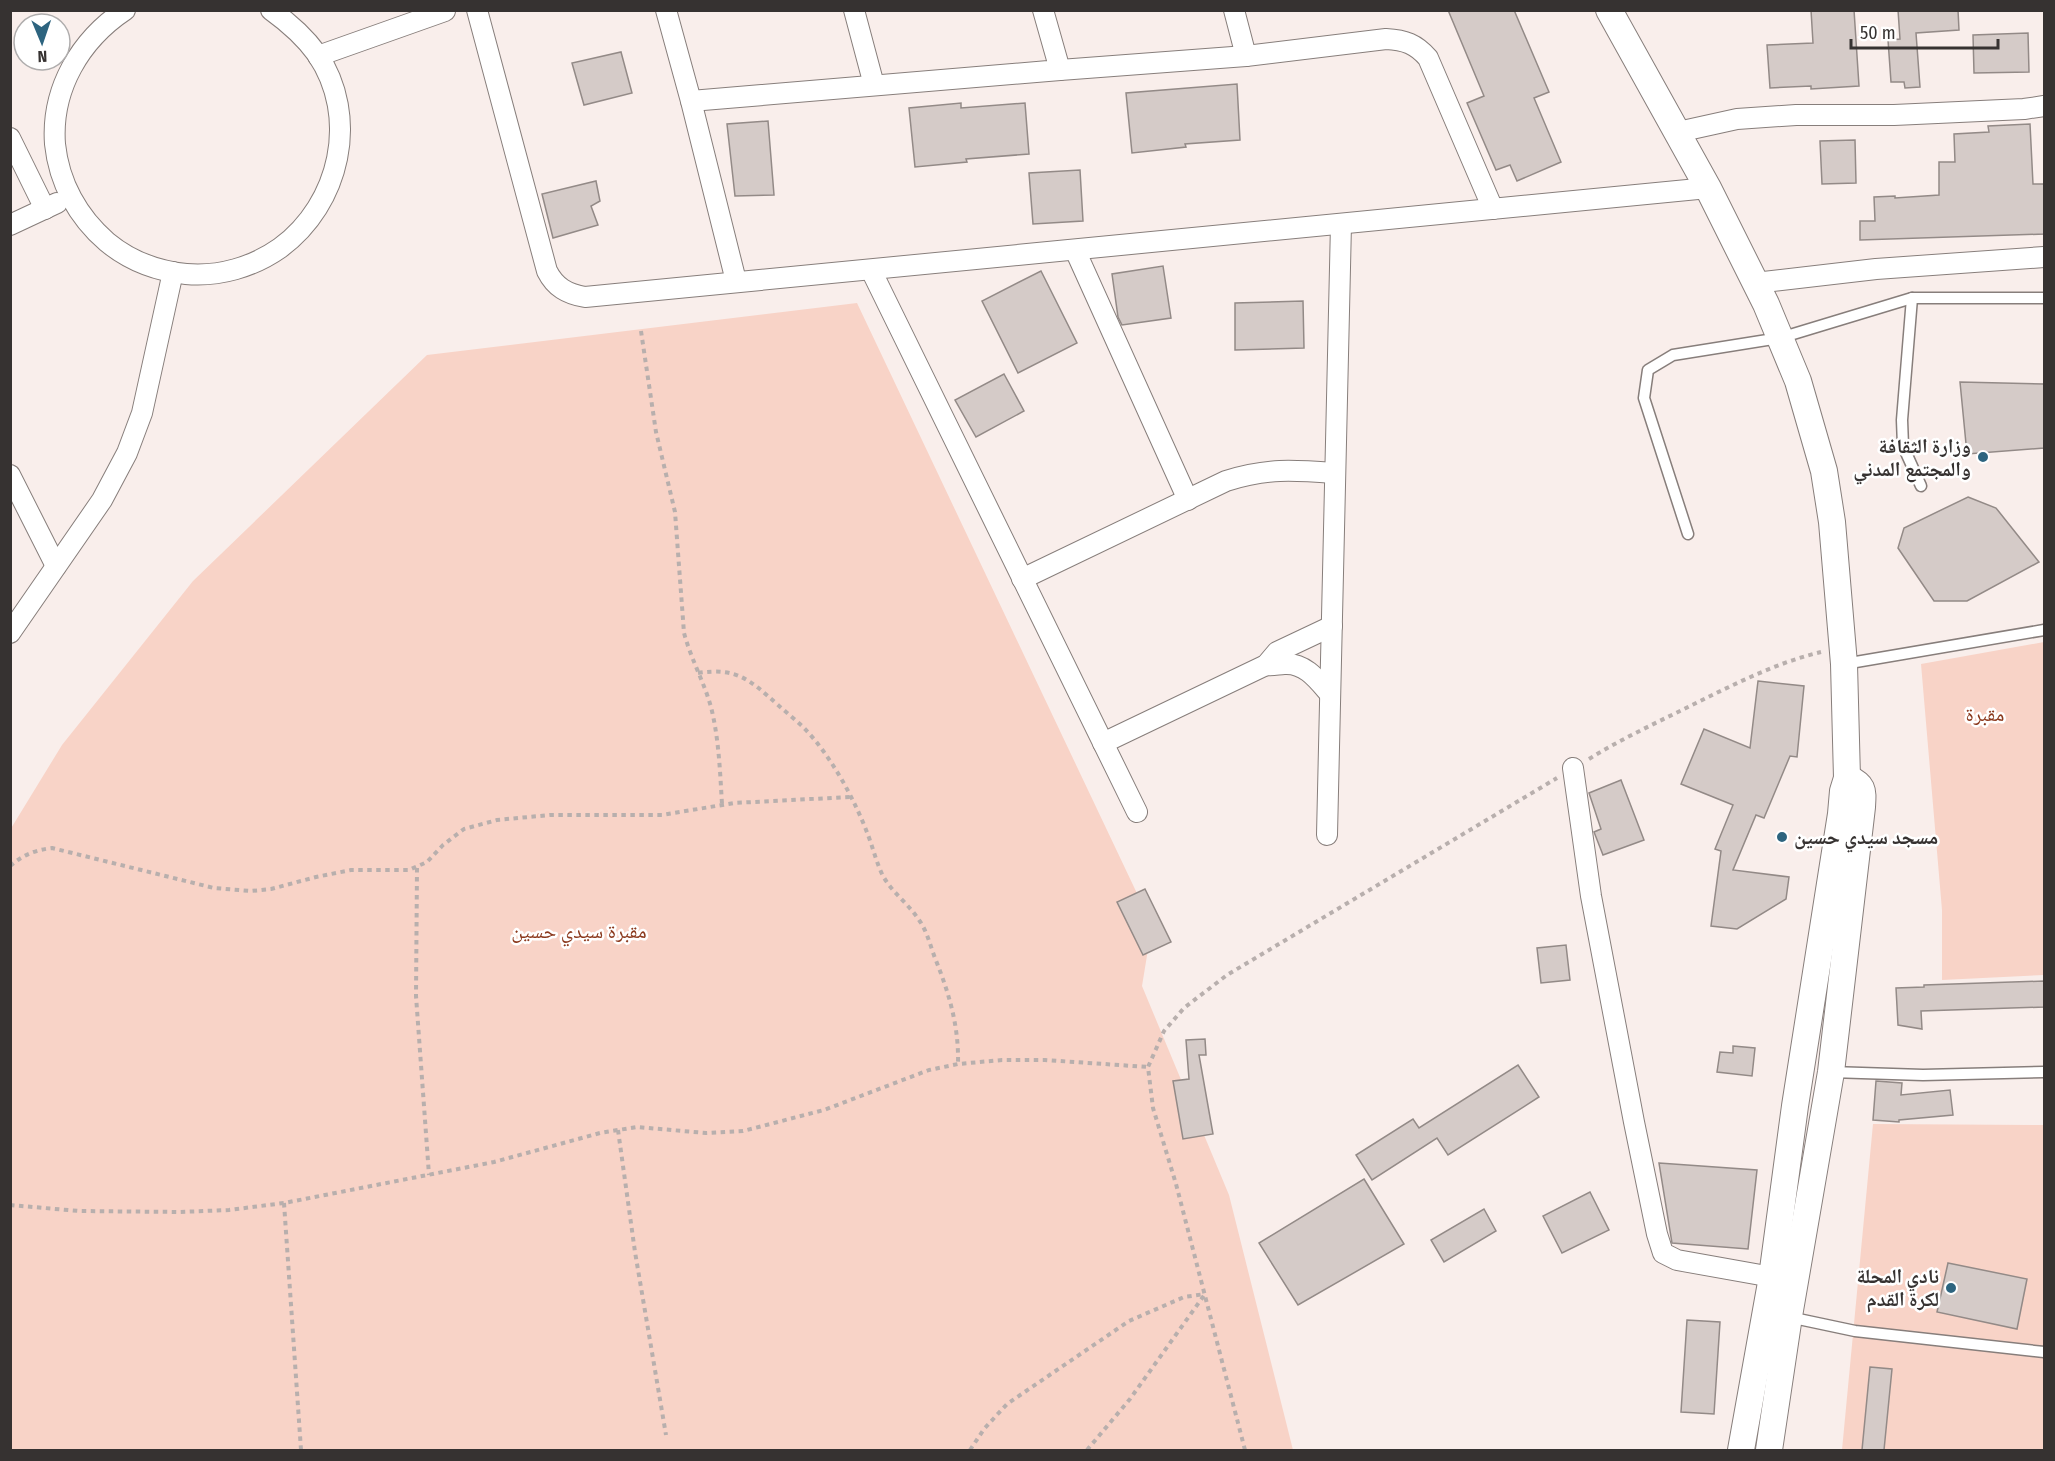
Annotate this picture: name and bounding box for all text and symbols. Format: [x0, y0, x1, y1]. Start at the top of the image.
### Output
north arrow [12, 12, 72, 72]
scale bar [1851, 12, 1998, 50]
text: 50 m [1860, 22, 1896, 44]
text: N [37, 47, 48, 66]
place label: وزارة الثقافة والمجتمع المدني [1853, 434, 1971, 485]
marker: وزارة الثقافة والمجتمع المدني [1976, 450, 1990, 464]
park label: مقبرة [1966, 702, 2004, 726]
place label: مسجد سيدي حسين [1794, 825, 1938, 853]
marker: مسجد سيدي حسين [1775, 830, 1789, 844]
park label: مقبرة سيدي حسين [511, 919, 647, 947]
place label: نادي المحلة لكرة القدم [1857, 1264, 1939, 1313]
marker: نادي المحلة لكرة القدم [1944, 1281, 1958, 1295]

